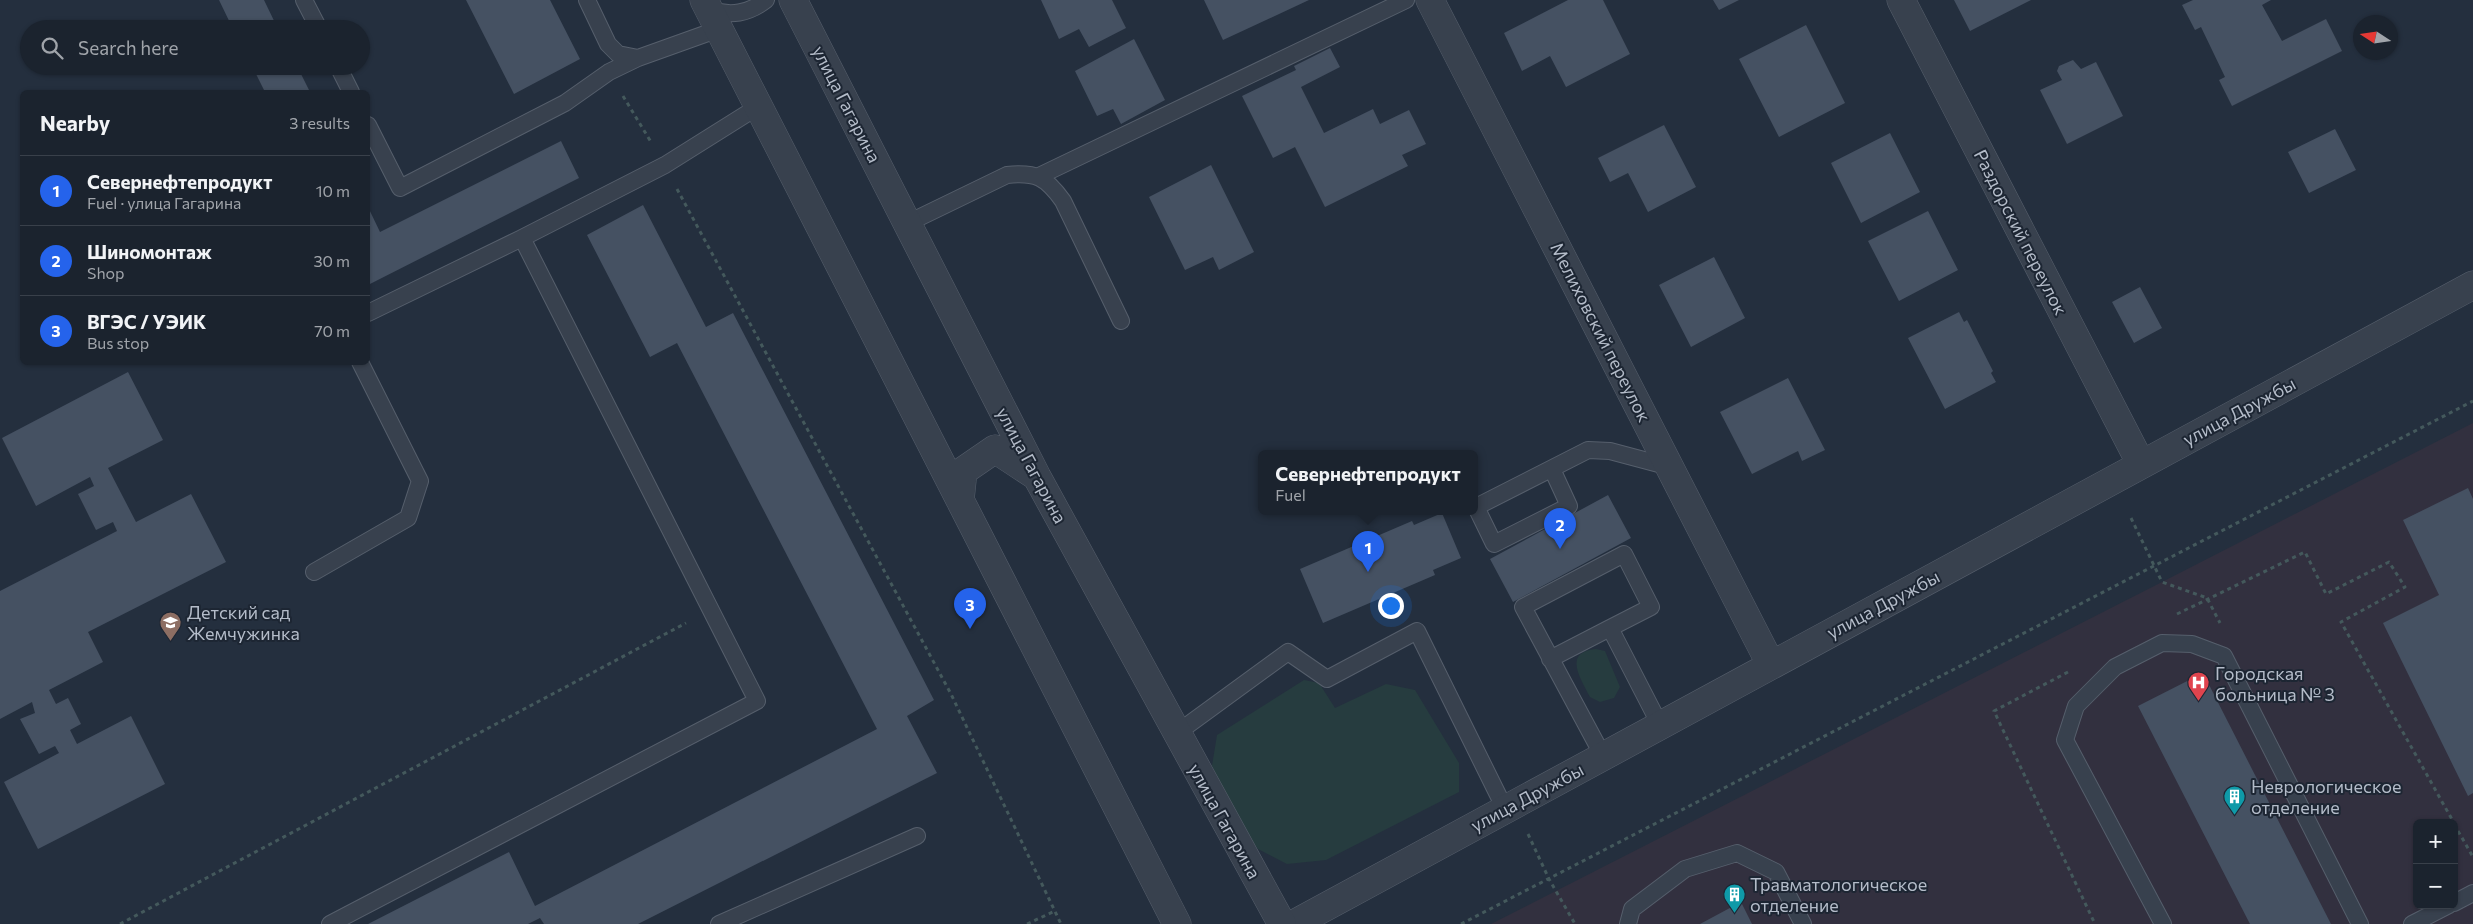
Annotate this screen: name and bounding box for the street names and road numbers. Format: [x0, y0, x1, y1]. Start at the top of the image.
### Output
street label: улица Гагарина [808, 42, 886, 166]
street label: Раздорский переулок [1970, 146, 2072, 319]
street label: Мелиховский переулок [1546, 239, 1656, 426]
street label: улица Дружбы [2179, 372, 2299, 450]
street label: улица Гагарина [992, 403, 1072, 527]
street label: улица Дружбы [1823, 565, 1943, 643]
street label: улица Дружбы [1467, 758, 1587, 836]
street label: улица Гагарина [1184, 760, 1266, 882]

